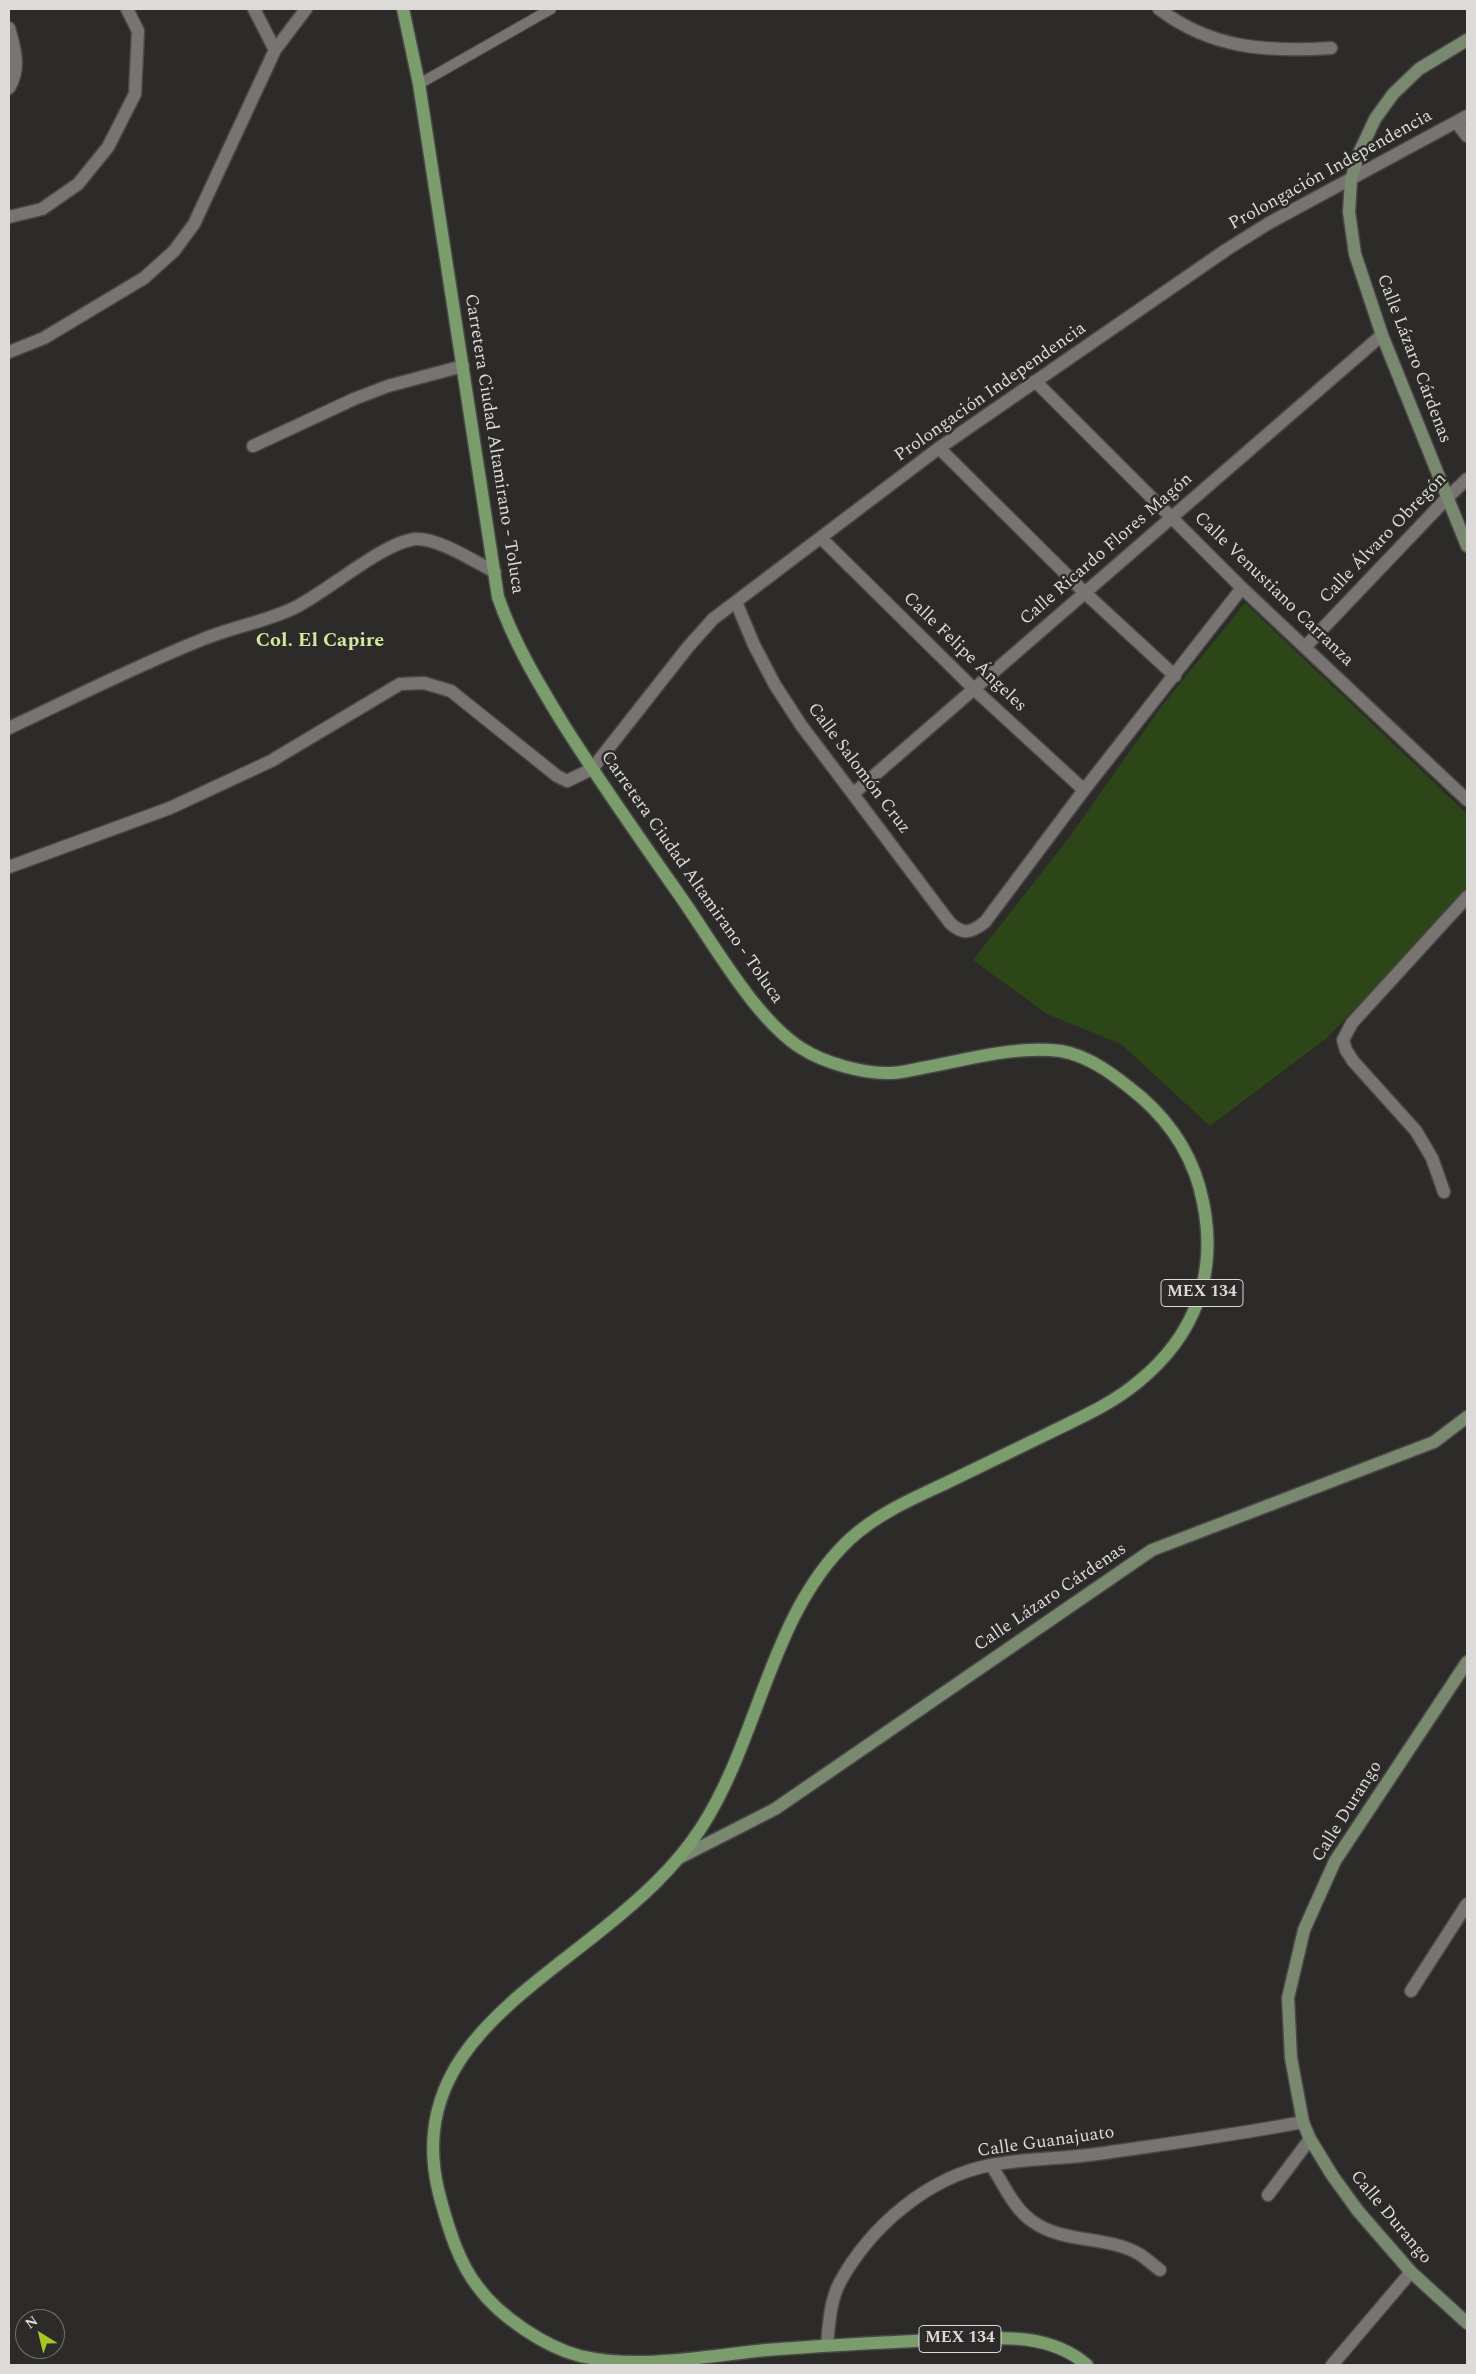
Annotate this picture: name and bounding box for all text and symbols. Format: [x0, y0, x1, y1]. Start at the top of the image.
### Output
street label: Prolongación Independencia [1226, 106, 1436, 236]
street label: Calle Lázaro Cárdenas [1371, 271, 1455, 447]
street label: Carretera Ciudad Altamirano - Toluca [459, 292, 527, 596]
street label: Prolongación Independencia [891, 318, 1091, 468]
street label: Calle Ricardo Flores Magón [1016, 469, 1198, 631]
street label: Calle Álvaro Obregón [1316, 469, 1452, 609]
street label: Calle Venustiano Carranza [1189, 508, 1357, 672]
street label: Calle Felipe Ángeles [898, 589, 1030, 717]
district label: Col. El Capire [256, 630, 384, 654]
street label: Calle Salomón Cruz [802, 699, 914, 839]
street label: Carretera Ciudad Altamirano - Toluca [595, 748, 787, 1008]
road number: MEX 134 [1161, 1280, 1243, 1306]
street label: Calle Lázaro Cárdenas [971, 1539, 1131, 1657]
street label: Calle Durango [1308, 1757, 1388, 1867]
street label: Calle Guanajuato [976, 2123, 1116, 2163]
street label: Calle Durango [1345, 2167, 1435, 2269]
north arrow [15, 2309, 65, 2359]
text: N [21, 2310, 42, 2334]
road number: MEX 134 [919, 2326, 1001, 2352]

